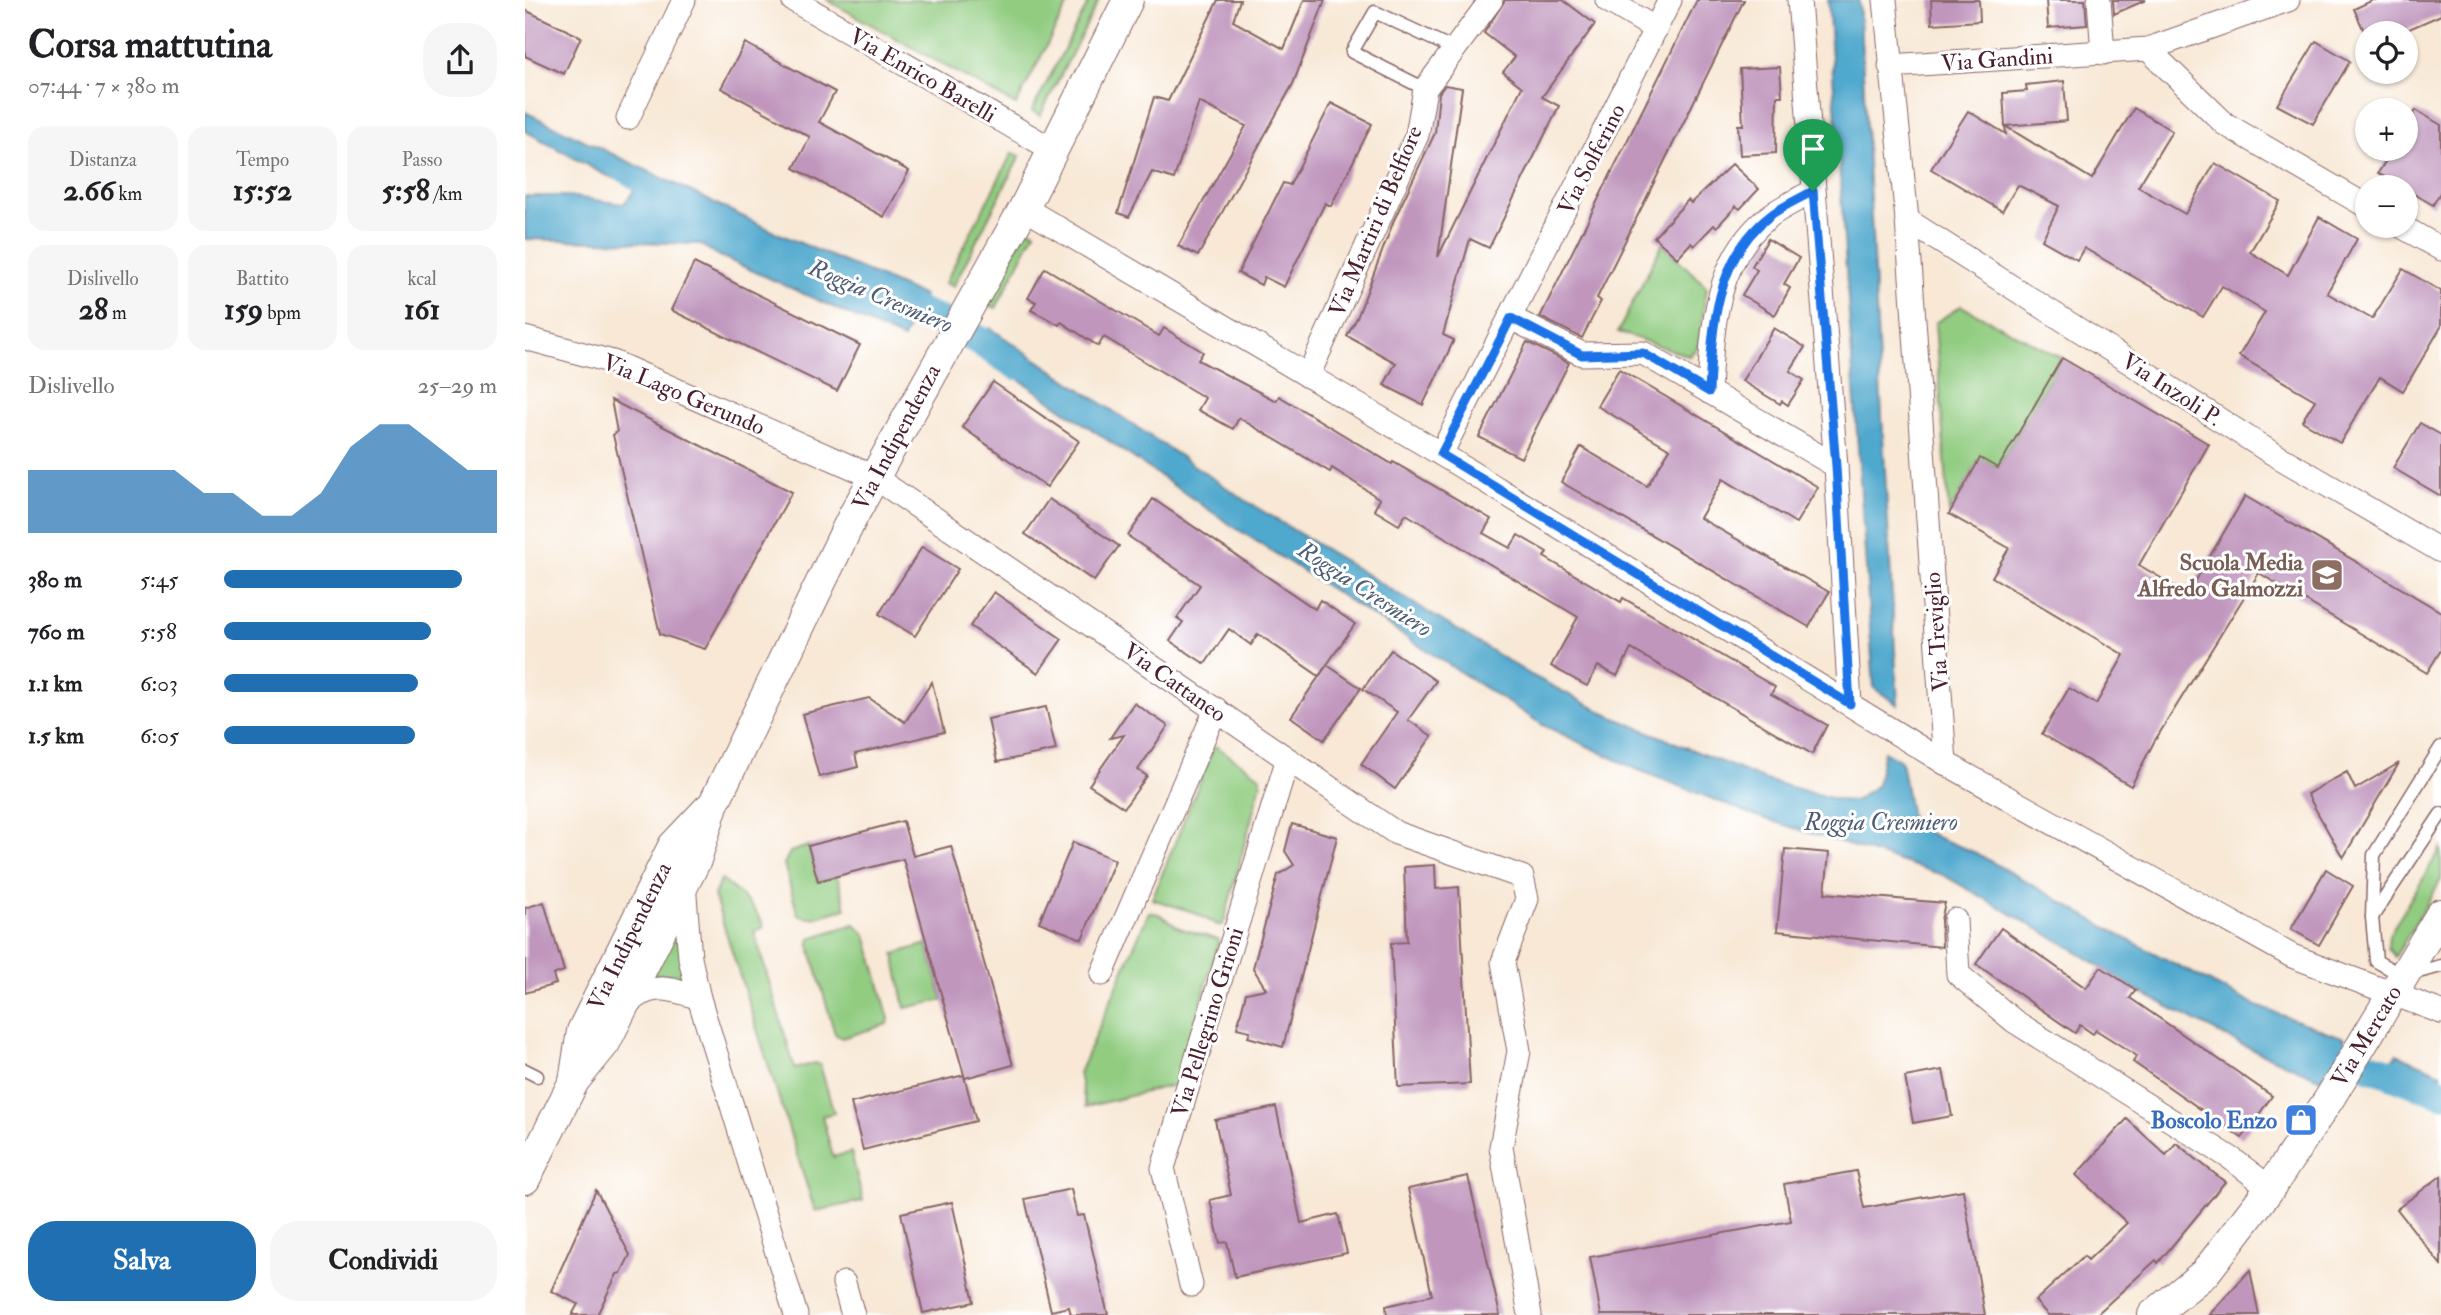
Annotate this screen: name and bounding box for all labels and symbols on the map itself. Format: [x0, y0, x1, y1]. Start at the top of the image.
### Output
street label: Via Enrico Barelli [844, 22, 1002, 129]
street label: Via Gandini [1940, 41, 2054, 78]
street label: Via Solferino [1551, 99, 1632, 220]
pin [1783, 119, 1843, 191]
street label: Via Martiri di Belfiore [1322, 121, 1429, 321]
water label: Roggia Cresmiero [803, 252, 958, 341]
street label: Via Inzoli P. [2116, 346, 2227, 432]
street label: Via Lago Gerundo [598, 347, 769, 442]
street label: Via Indipendenza [846, 359, 948, 516]
water label: Roggia Cresmiero [1291, 534, 1438, 644]
place label: Scuola Media Alfredo Galmozzi [2137, 548, 2305, 603]
school or university icon: Scuola Media Alfredo Galmozzi [2308, 556, 2346, 594]
street label: Via Treviglio [1918, 571, 1955, 693]
street label: Via Cattaneo [1117, 636, 1232, 729]
water label: Roggia Cresmiero [1803, 807, 1958, 838]
street label: Via Indipendenza [581, 857, 679, 1016]
street label: Via Pellegrino Grioni [1165, 924, 1250, 1121]
street label: Via Mercato [2325, 980, 2408, 1092]
shop icon: Boscolo Enzo [2282, 1101, 2320, 1139]
place label: Boscolo Enzo [2150, 1106, 2277, 1135]

